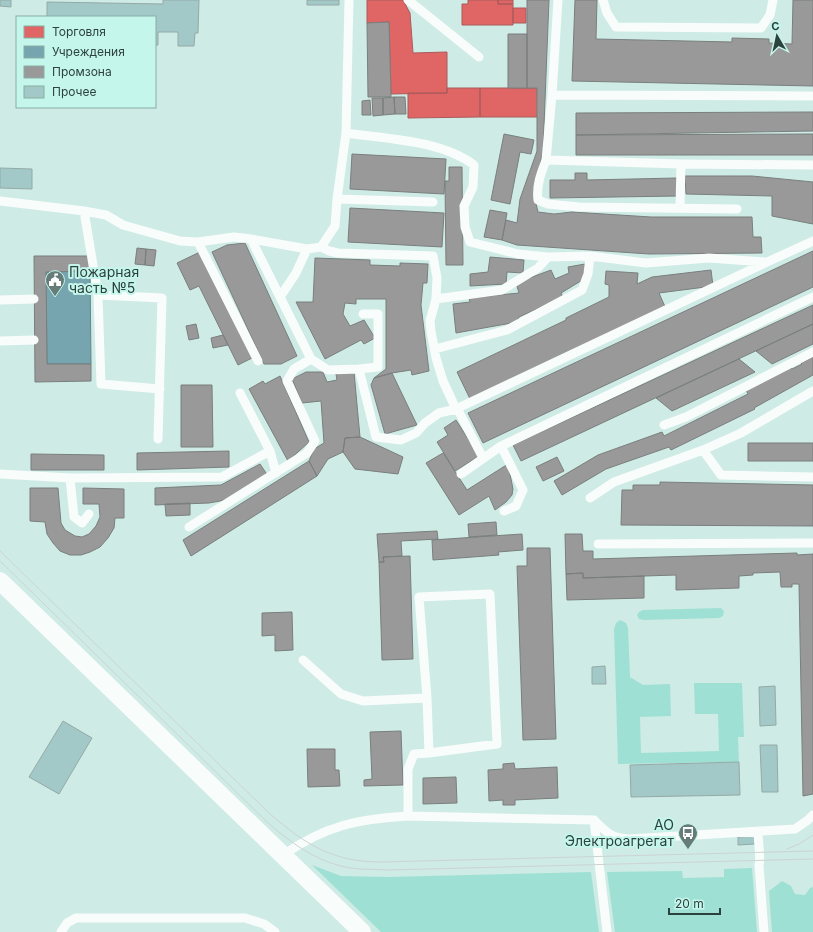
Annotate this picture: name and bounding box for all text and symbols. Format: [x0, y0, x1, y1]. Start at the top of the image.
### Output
legend [16, 16, 156, 108]
north arrow [757, 16, 797, 56]
text: С [770, 19, 781, 34]
text: Торговля [52, 24, 106, 39]
text: Учреждения [52, 44, 125, 59]
text: Промзона [52, 64, 112, 79]
text: Прочее [52, 84, 97, 99]
place label: Пожарная часть №5 [69, 263, 139, 296]
public building icon: Пожарная часть №5 [44, 269, 66, 297]
place label: АО Электроагрегат [565, 816, 674, 849]
bus stop icon: АО Электроагрегат [677, 822, 699, 850]
scale bar [669, 890, 720, 916]
text: 20 m [675, 896, 704, 911]

